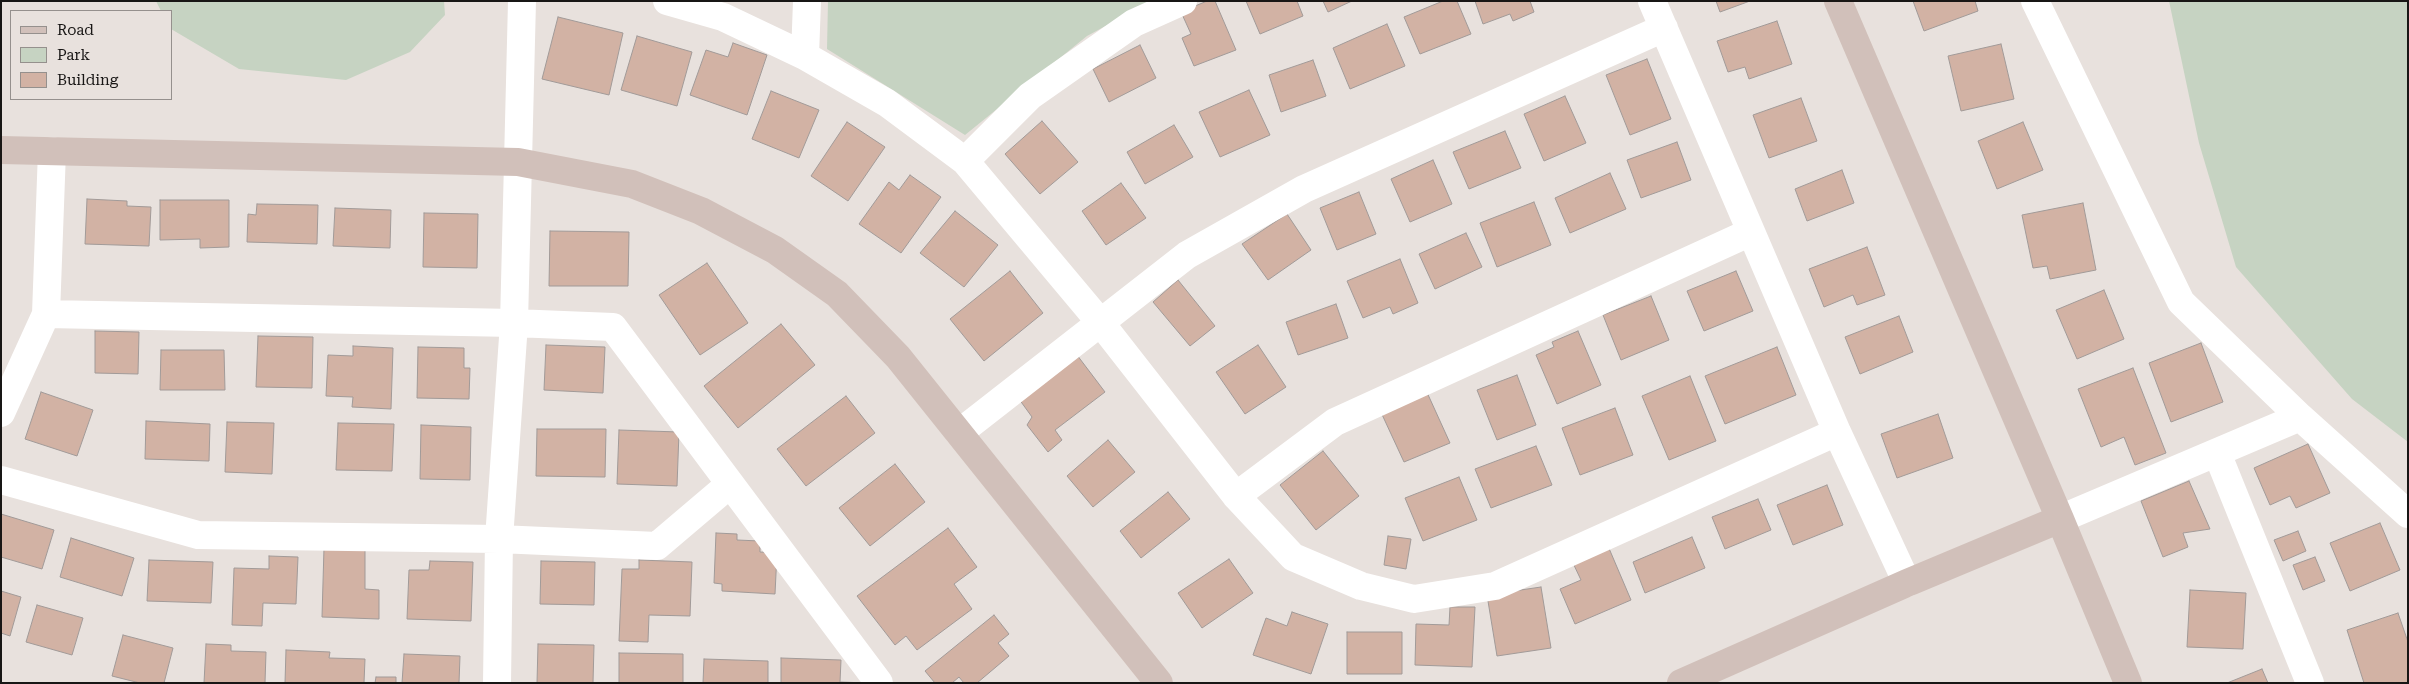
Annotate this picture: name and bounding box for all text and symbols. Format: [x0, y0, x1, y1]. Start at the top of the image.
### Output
legend [10, 10, 172, 100]
text: Road [57, 21, 94, 39]
text: Park [57, 46, 90, 64]
text: Building [57, 71, 118, 89]

